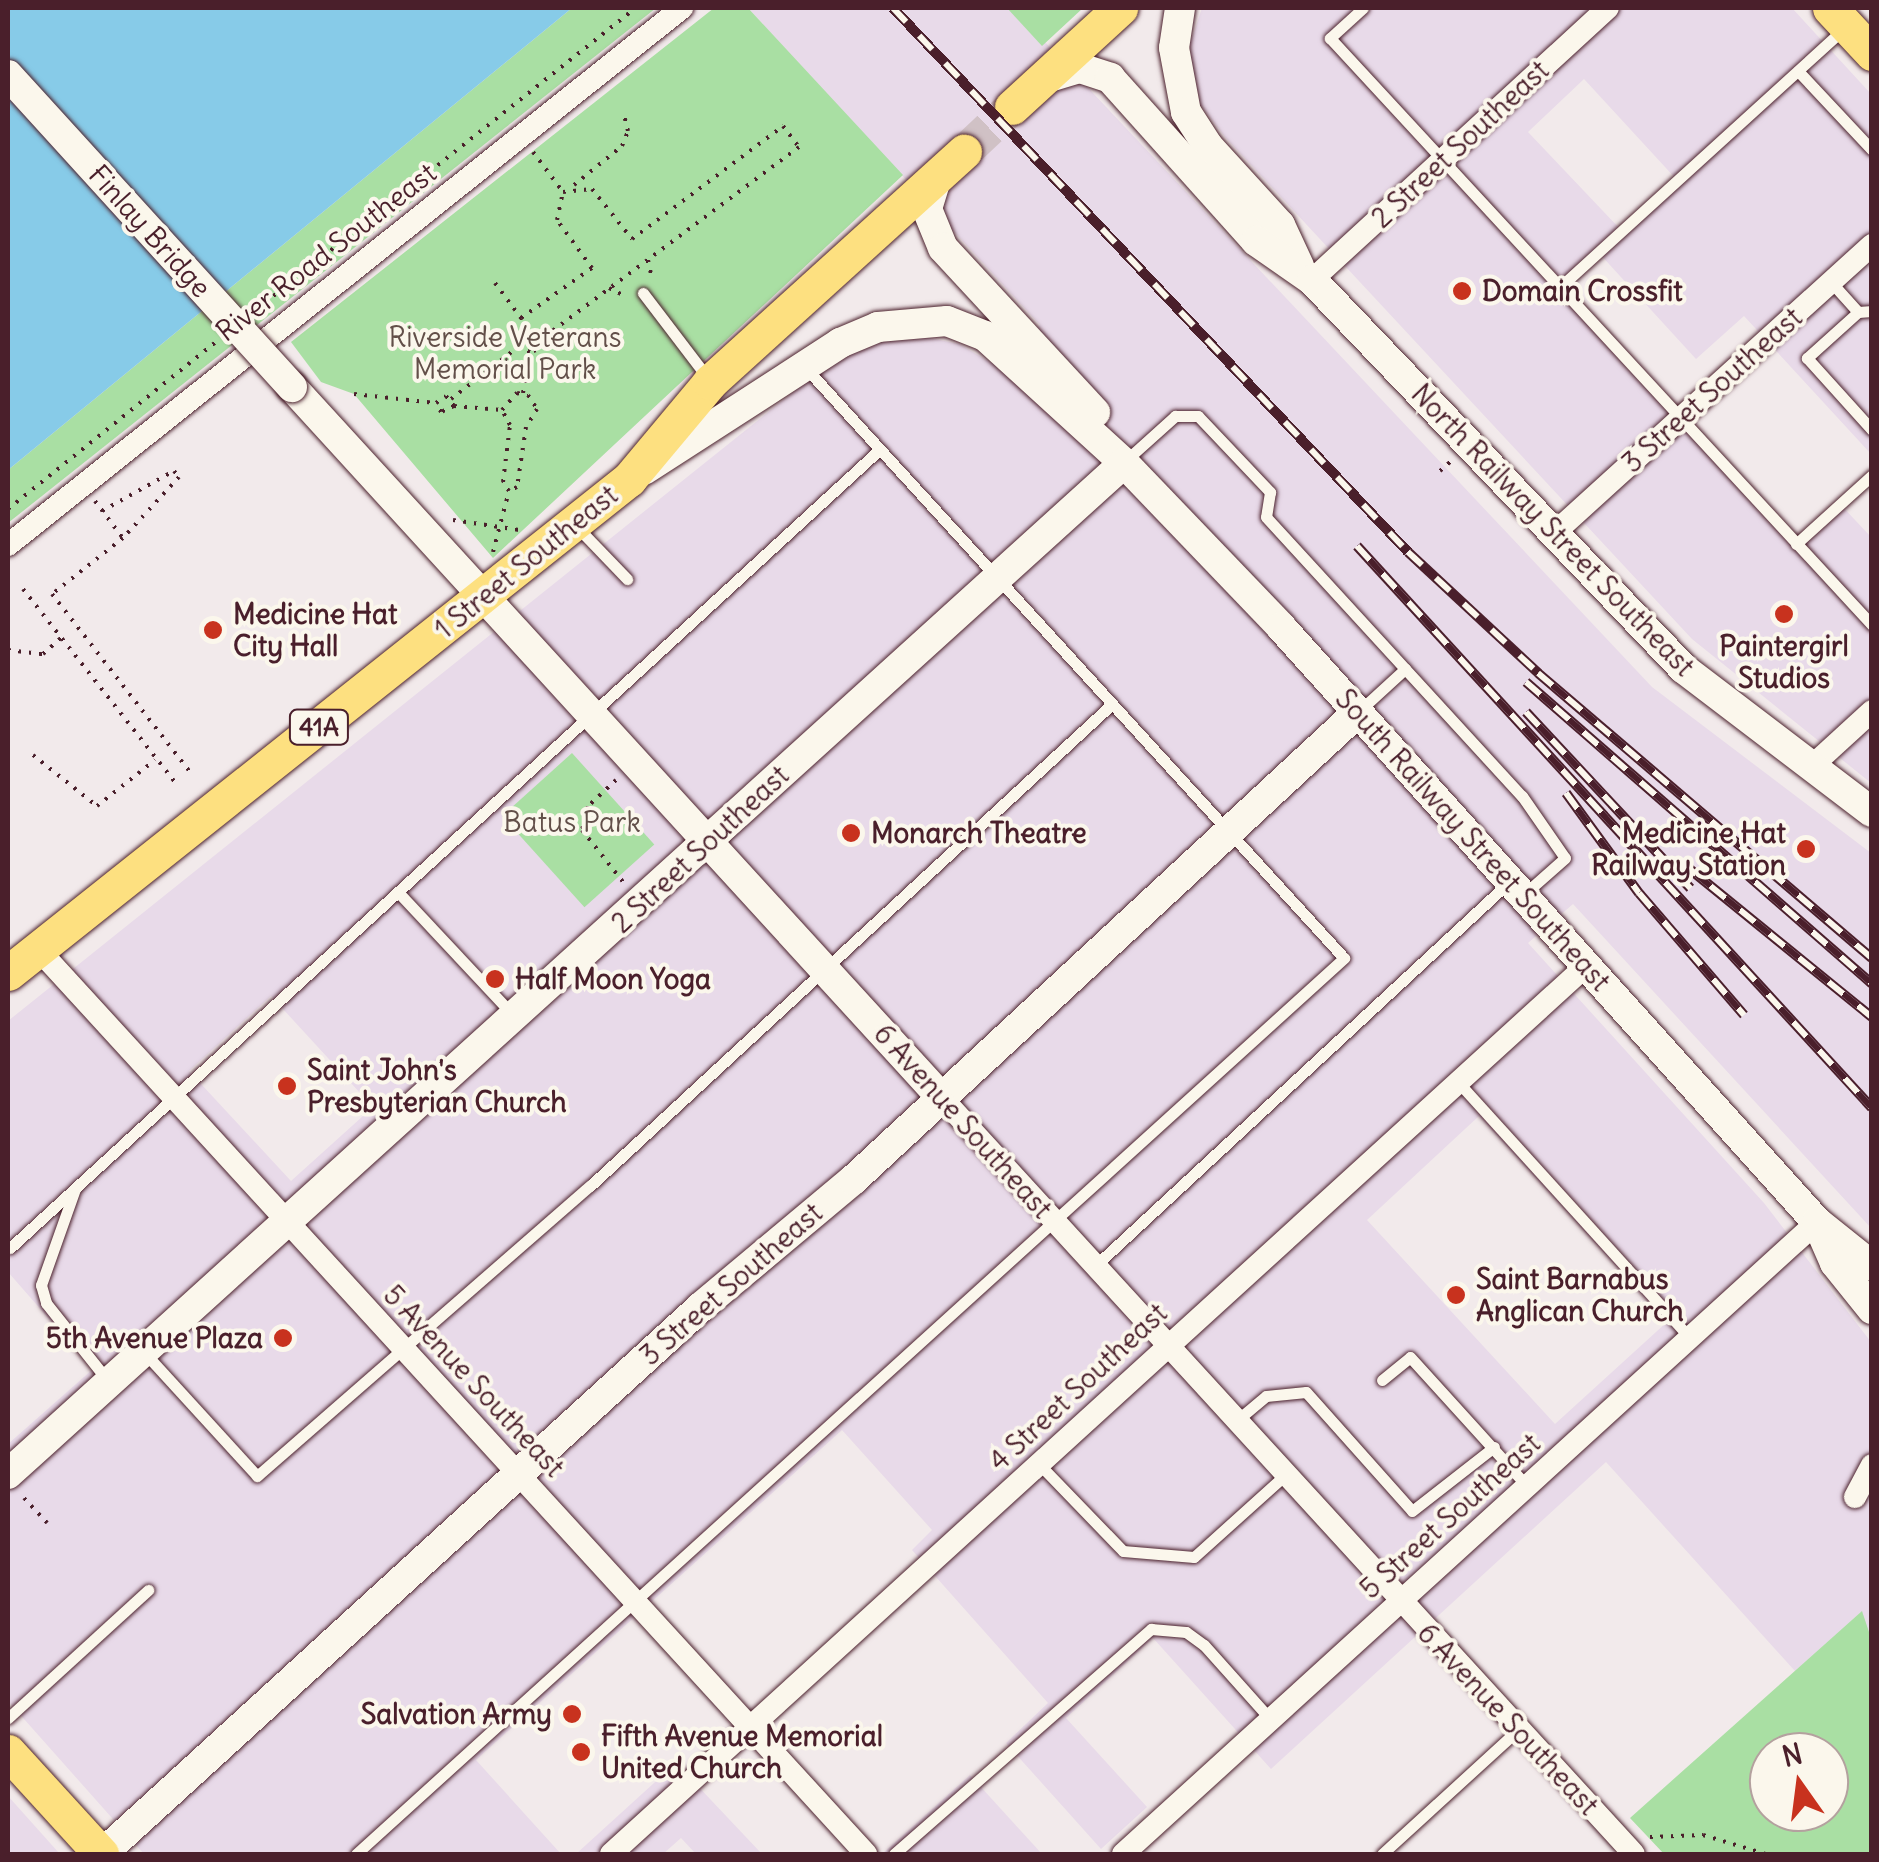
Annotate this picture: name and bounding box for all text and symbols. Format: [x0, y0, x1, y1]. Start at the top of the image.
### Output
street label: 2 Street Southeast [1364, 53, 1556, 235]
street label: River Road Southeast [209, 156, 443, 348]
street label: Finlay Bridge [82, 158, 218, 304]
place label: Domain Crossfit [1482, 274, 1683, 308]
marker: Domain Crossfit [1451, 280, 1473, 302]
street label: 3 Street Southeast [1615, 300, 1809, 480]
park label: Riverside Veterans Memorial Park [388, 320, 622, 386]
street label: North Railway Street Southeast [1404, 377, 1702, 683]
street label: 1 Street Southeast [428, 478, 624, 646]
place label: Medicine Hat City Hall [233, 597, 397, 663]
marker: Paintergirl Studios [1773, 603, 1795, 625]
marker: Medicine Hat City Hall [202, 619, 224, 641]
place label: Paintergirl Studios [1719, 629, 1849, 695]
street label: South Railway Street Southeast [1329, 682, 1617, 998]
road number: 41A [286, 707, 352, 747]
street label: 2 Street Southeast [604, 758, 796, 940]
park label: Batus Park [503, 805, 641, 839]
place label: Monarch Theatre [871, 816, 1087, 850]
place label: Medicine Hat Railway Station [1591, 816, 1786, 882]
marker: Monarch Theatre [840, 822, 862, 844]
marker: Medicine Hat Railway Station [1795, 838, 1817, 860]
place label: Half Moon Yoga [515, 962, 711, 996]
marker: Half Moon Yoga [484, 968, 506, 990]
street label: 6 Avenue Southeast [867, 1017, 1059, 1225]
place label: Saint John's Presbyterian Church [307, 1053, 567, 1119]
marker: Saint John's Presbyterian Church [276, 1075, 298, 1097]
street label: 3 Street Southeast [633, 1196, 829, 1372]
place label: Saint Barnabus Anglican Church [1476, 1262, 1684, 1328]
street label: 5 Avenue Southeast [377, 1278, 571, 1484]
marker: Saint Barnabus Anglican Church [1445, 1284, 1467, 1306]
street label: 4 Street Southeast [982, 1296, 1174, 1478]
place label: 5th Avenue Plaza [46, 1321, 263, 1355]
marker: 5th Avenue Plaza [272, 1327, 294, 1349]
street label: 5 Street Southeast [1353, 1426, 1547, 1606]
street label: 6 Avenue Southeast [1411, 1616, 1605, 1822]
place label: Salvation Army [361, 1697, 552, 1731]
marker: Salvation Army [561, 1703, 583, 1725]
place label: Fifth Avenue Memorial United Church [601, 1719, 883, 1785]
north arrow [1749, 1732, 1849, 1832]
text: N [1778, 1735, 1806, 1775]
marker: Fifth Avenue Memorial United Church [570, 1741, 592, 1763]

